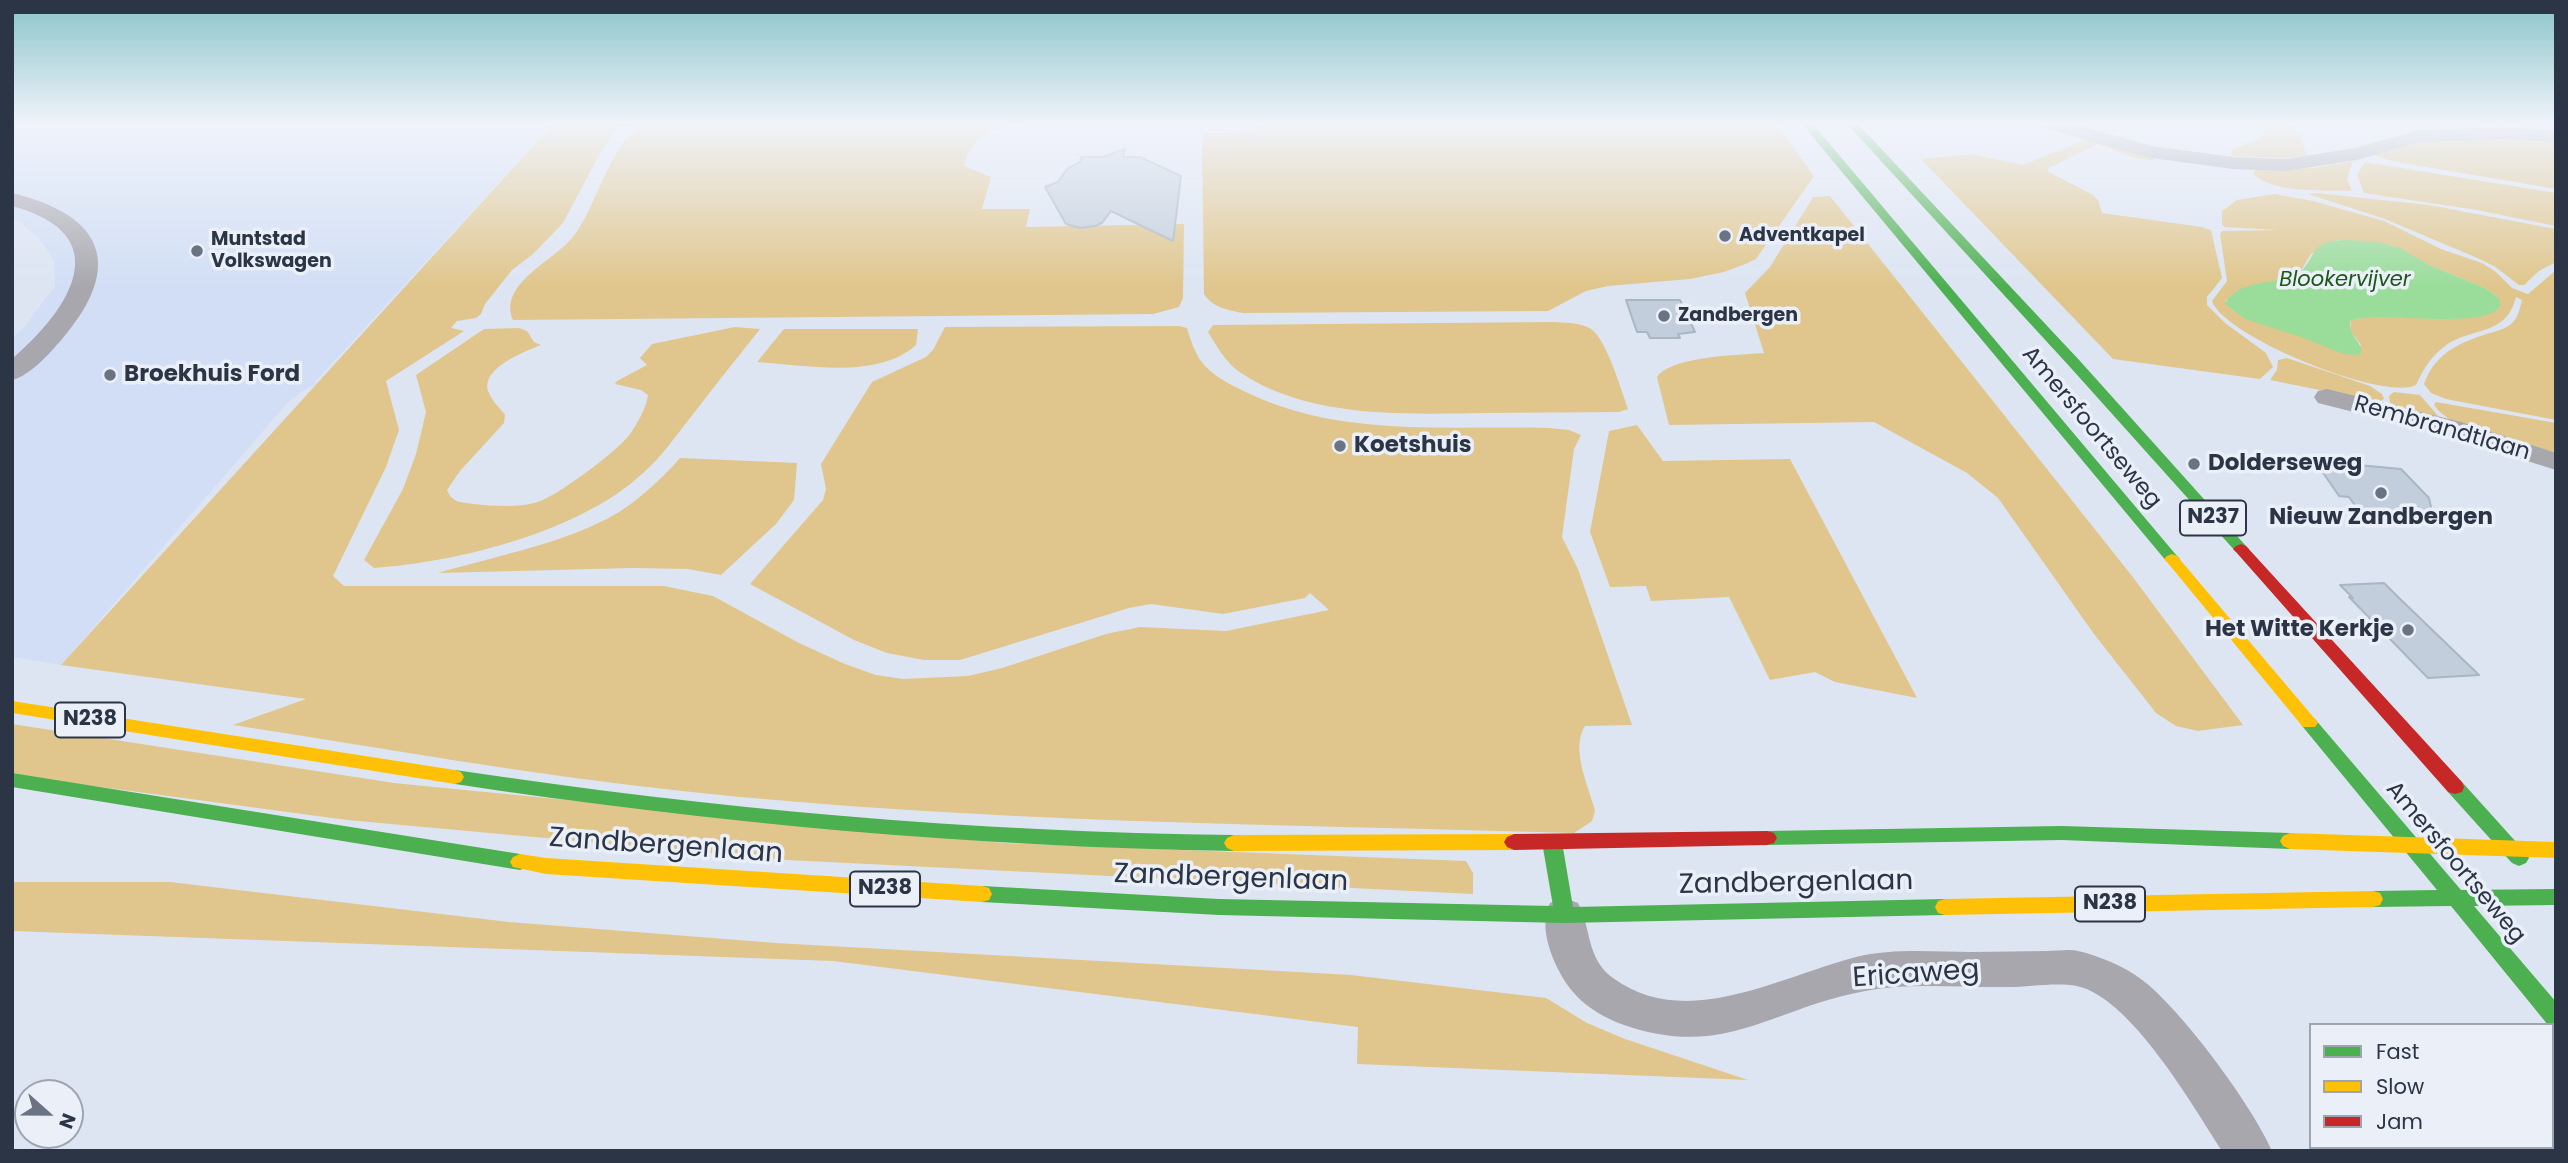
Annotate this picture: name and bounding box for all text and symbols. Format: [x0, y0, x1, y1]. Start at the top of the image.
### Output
place label: Adventkapel [1739, 225, 1865, 247]
marker: Adventkapel [1717, 228, 1733, 244]
place label: Muntstad Volkswagen [211, 229, 332, 273]
marker: Muntstad Volkswagen [189, 243, 205, 259]
water label: Blookervijver [2279, 268, 2411, 294]
place label: Zandbergen [1678, 305, 1798, 327]
marker: Zandbergen [1656, 308, 1672, 324]
street label: Amersfoortseweg [2015, 341, 2167, 515]
place label: Broekhuis Ford [124, 361, 300, 389]
marker: Broekhuis Ford [102, 367, 118, 383]
street label: Rembrandtlaan [2351, 391, 2533, 467]
place label: Koetshuis [1354, 432, 1472, 460]
marker: Koetshuis [1332, 438, 1348, 454]
place label: Dolderseweg [2208, 450, 2362, 478]
marker: Dolderseweg [2186, 456, 2202, 472]
marker: Nieuw Zandbergen [2373, 485, 2389, 501]
road number: N237 [2180, 500, 2246, 536]
place label: Nieuw Zandbergen [2269, 504, 2493, 532]
place label: Het Witte Kerkje [2205, 616, 2394, 644]
marker: Het Witte Kerkje [2400, 622, 2416, 638]
road number: N238 [55, 702, 125, 738]
street label: Amersfoortseweg [2379, 776, 2531, 950]
street label: Zandbergenlaan [548, 822, 784, 872]
street label: Zandbergenlaan [1113, 858, 1349, 900]
street label: Zandbergenlaan [1678, 865, 1914, 903]
road number: N238 [850, 872, 920, 906]
road number: N238 [2075, 886, 2145, 922]
street label: Ericaweg [1852, 954, 1980, 996]
legend [2309, 1023, 2554, 1149]
text: Fast [2376, 1037, 2419, 1066]
text: Slow [2376, 1072, 2424, 1101]
north arrow [14, 1079, 84, 1149]
text: Jam [2376, 1107, 2423, 1136]
text: N [52, 1109, 82, 1132]

